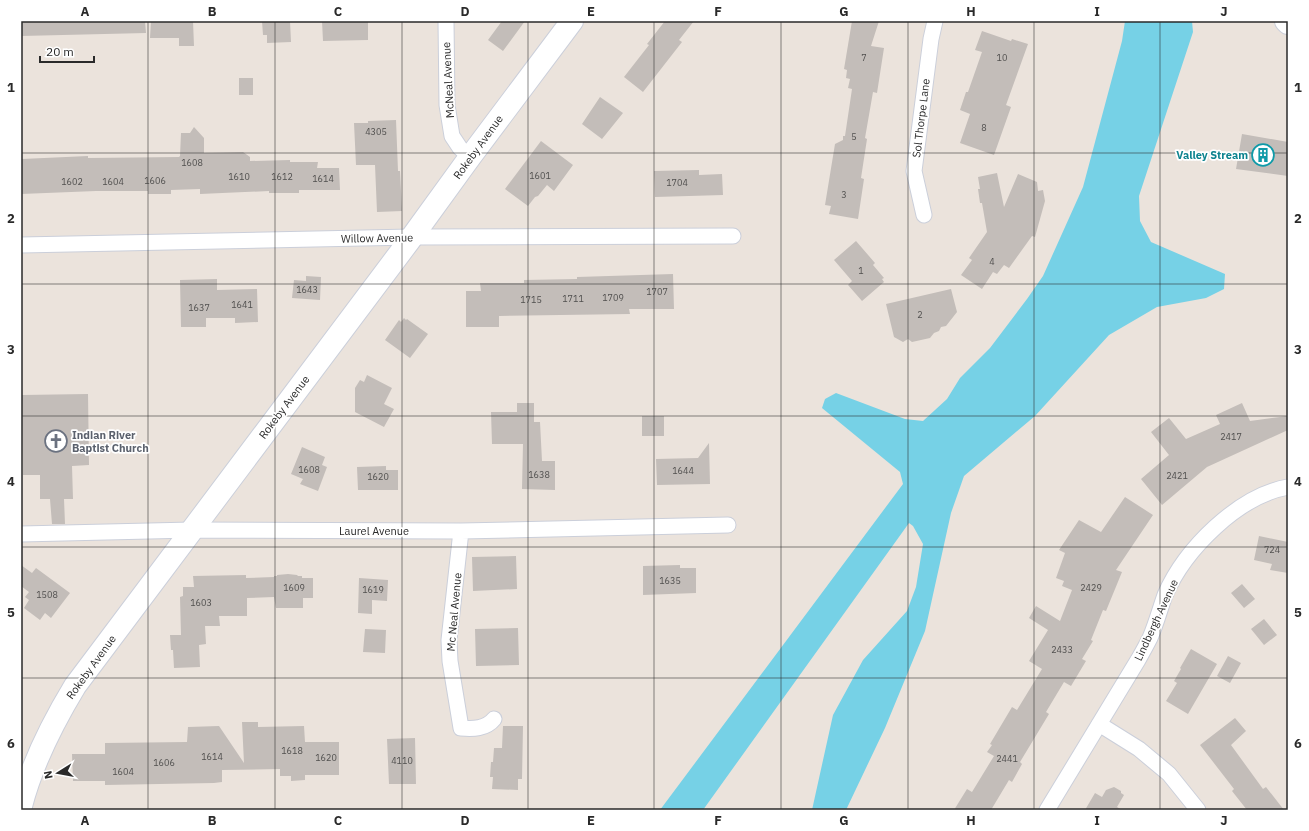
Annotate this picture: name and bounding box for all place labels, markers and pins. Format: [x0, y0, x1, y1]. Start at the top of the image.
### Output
building icon: Valley Stream [1250, 142, 1276, 168]
place label: Valley Stream [1176, 148, 1248, 162]
church icon: Indian River Baptist Church [43, 428, 69, 454]
place label: Indian River Baptist Church [72, 428, 149, 455]

